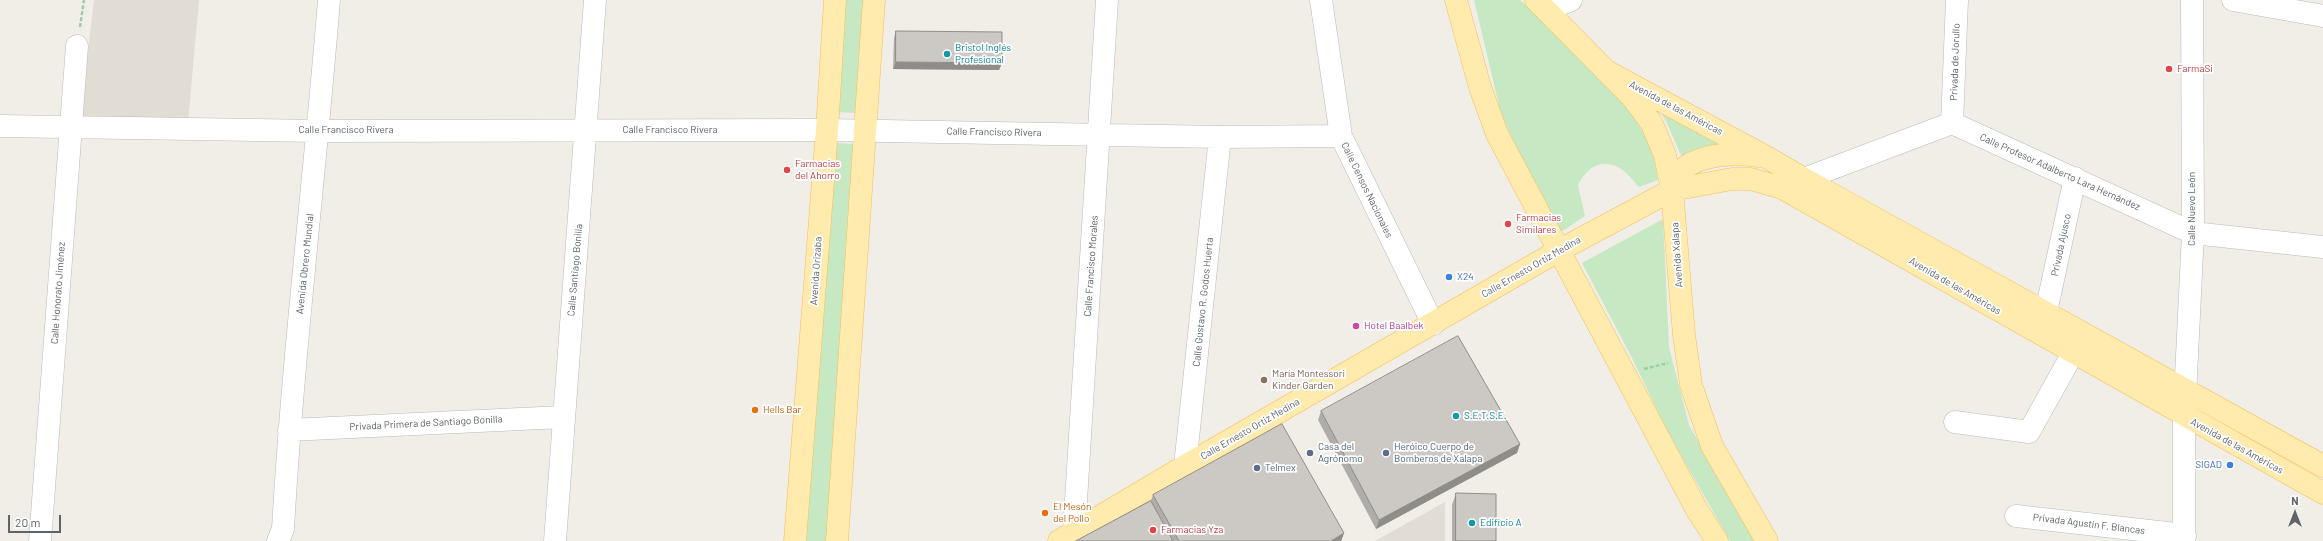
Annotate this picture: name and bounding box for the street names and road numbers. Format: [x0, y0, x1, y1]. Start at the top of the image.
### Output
street label: Privada de Jorullo [1948, 23, 1962, 101]
street label: Avenida de las Américas [1627, 78, 1725, 138]
street label: Calle Francisco Rivera [298, 124, 394, 136]
street label: Calle Francisco Rivera [622, 124, 718, 136]
street label: Calle Francisco Rivera [946, 125, 1042, 139]
street label: Calle Profesor Adalberto Lara Hernández [1978, 131, 2142, 213]
street label: Calle Censos Nacionales [1339, 140, 1395, 240]
street label: Calle Nuevo León [2186, 172, 2198, 246]
street label: Avenida Obrero Mundial [294, 213, 316, 315]
street label: Privada Ajusco [2049, 213, 2073, 277]
street label: Calle Francisco Morales [1081, 215, 1101, 317]
street label: Avenida Xalapa [1669, 222, 1685, 288]
street label: Calle Santiago Bonilla [565, 223, 585, 317]
street label: Calle Ernesto Ortiz Medina [1479, 234, 1583, 300]
street label: Avenida Orizaba [808, 236, 824, 306]
street label: Calle Gustavo R. Godos Huerta [1190, 237, 1216, 367]
street label: Calle Honorato Jiménez [48, 242, 68, 344]
street label: Avenida de las Américas [1907, 255, 2003, 317]
street label: Calle Ernesto Ortiz Medina [1198, 396, 1302, 462]
street label: Privada Primera de Santiago Bonilla [349, 413, 503, 433]
street label: Avenida de las Américas [2189, 416, 2285, 476]
street label: Privada Agustín F. Blancas [2032, 511, 2146, 537]

